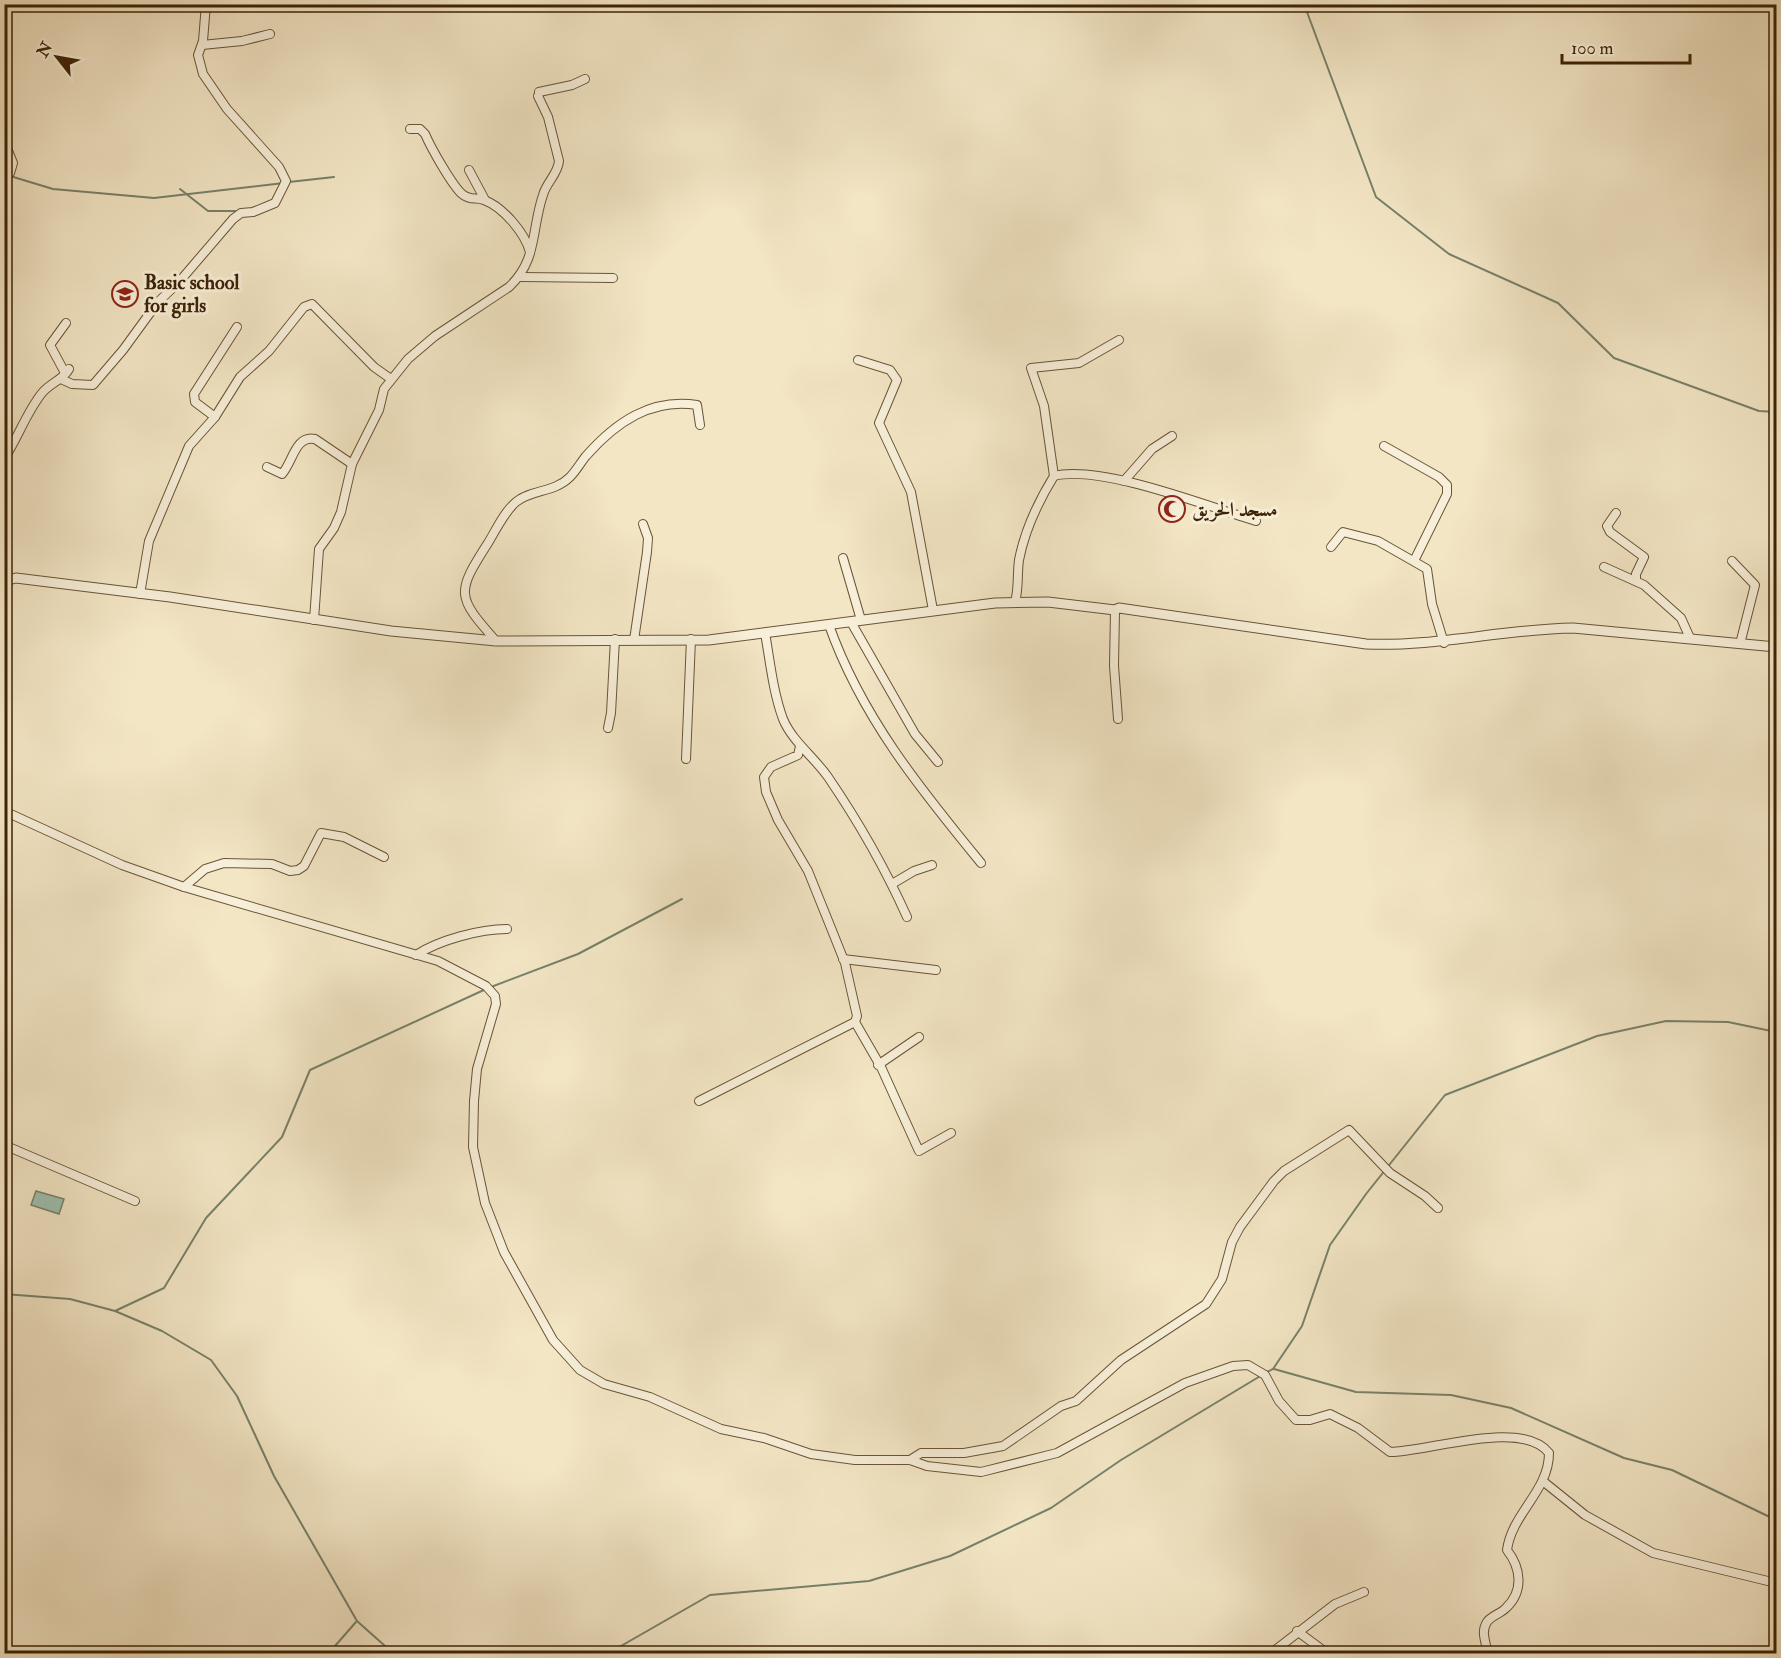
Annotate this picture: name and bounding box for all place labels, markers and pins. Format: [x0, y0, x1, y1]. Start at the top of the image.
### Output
place label: Basic school for girls [144, 270, 240, 319]
school or university icon: Basic school for girls [110, 279, 140, 309]
mosque icon: مسجد الحريق [1157, 494, 1187, 524]
place label: مسجد الحريق [1192, 497, 1278, 522]

